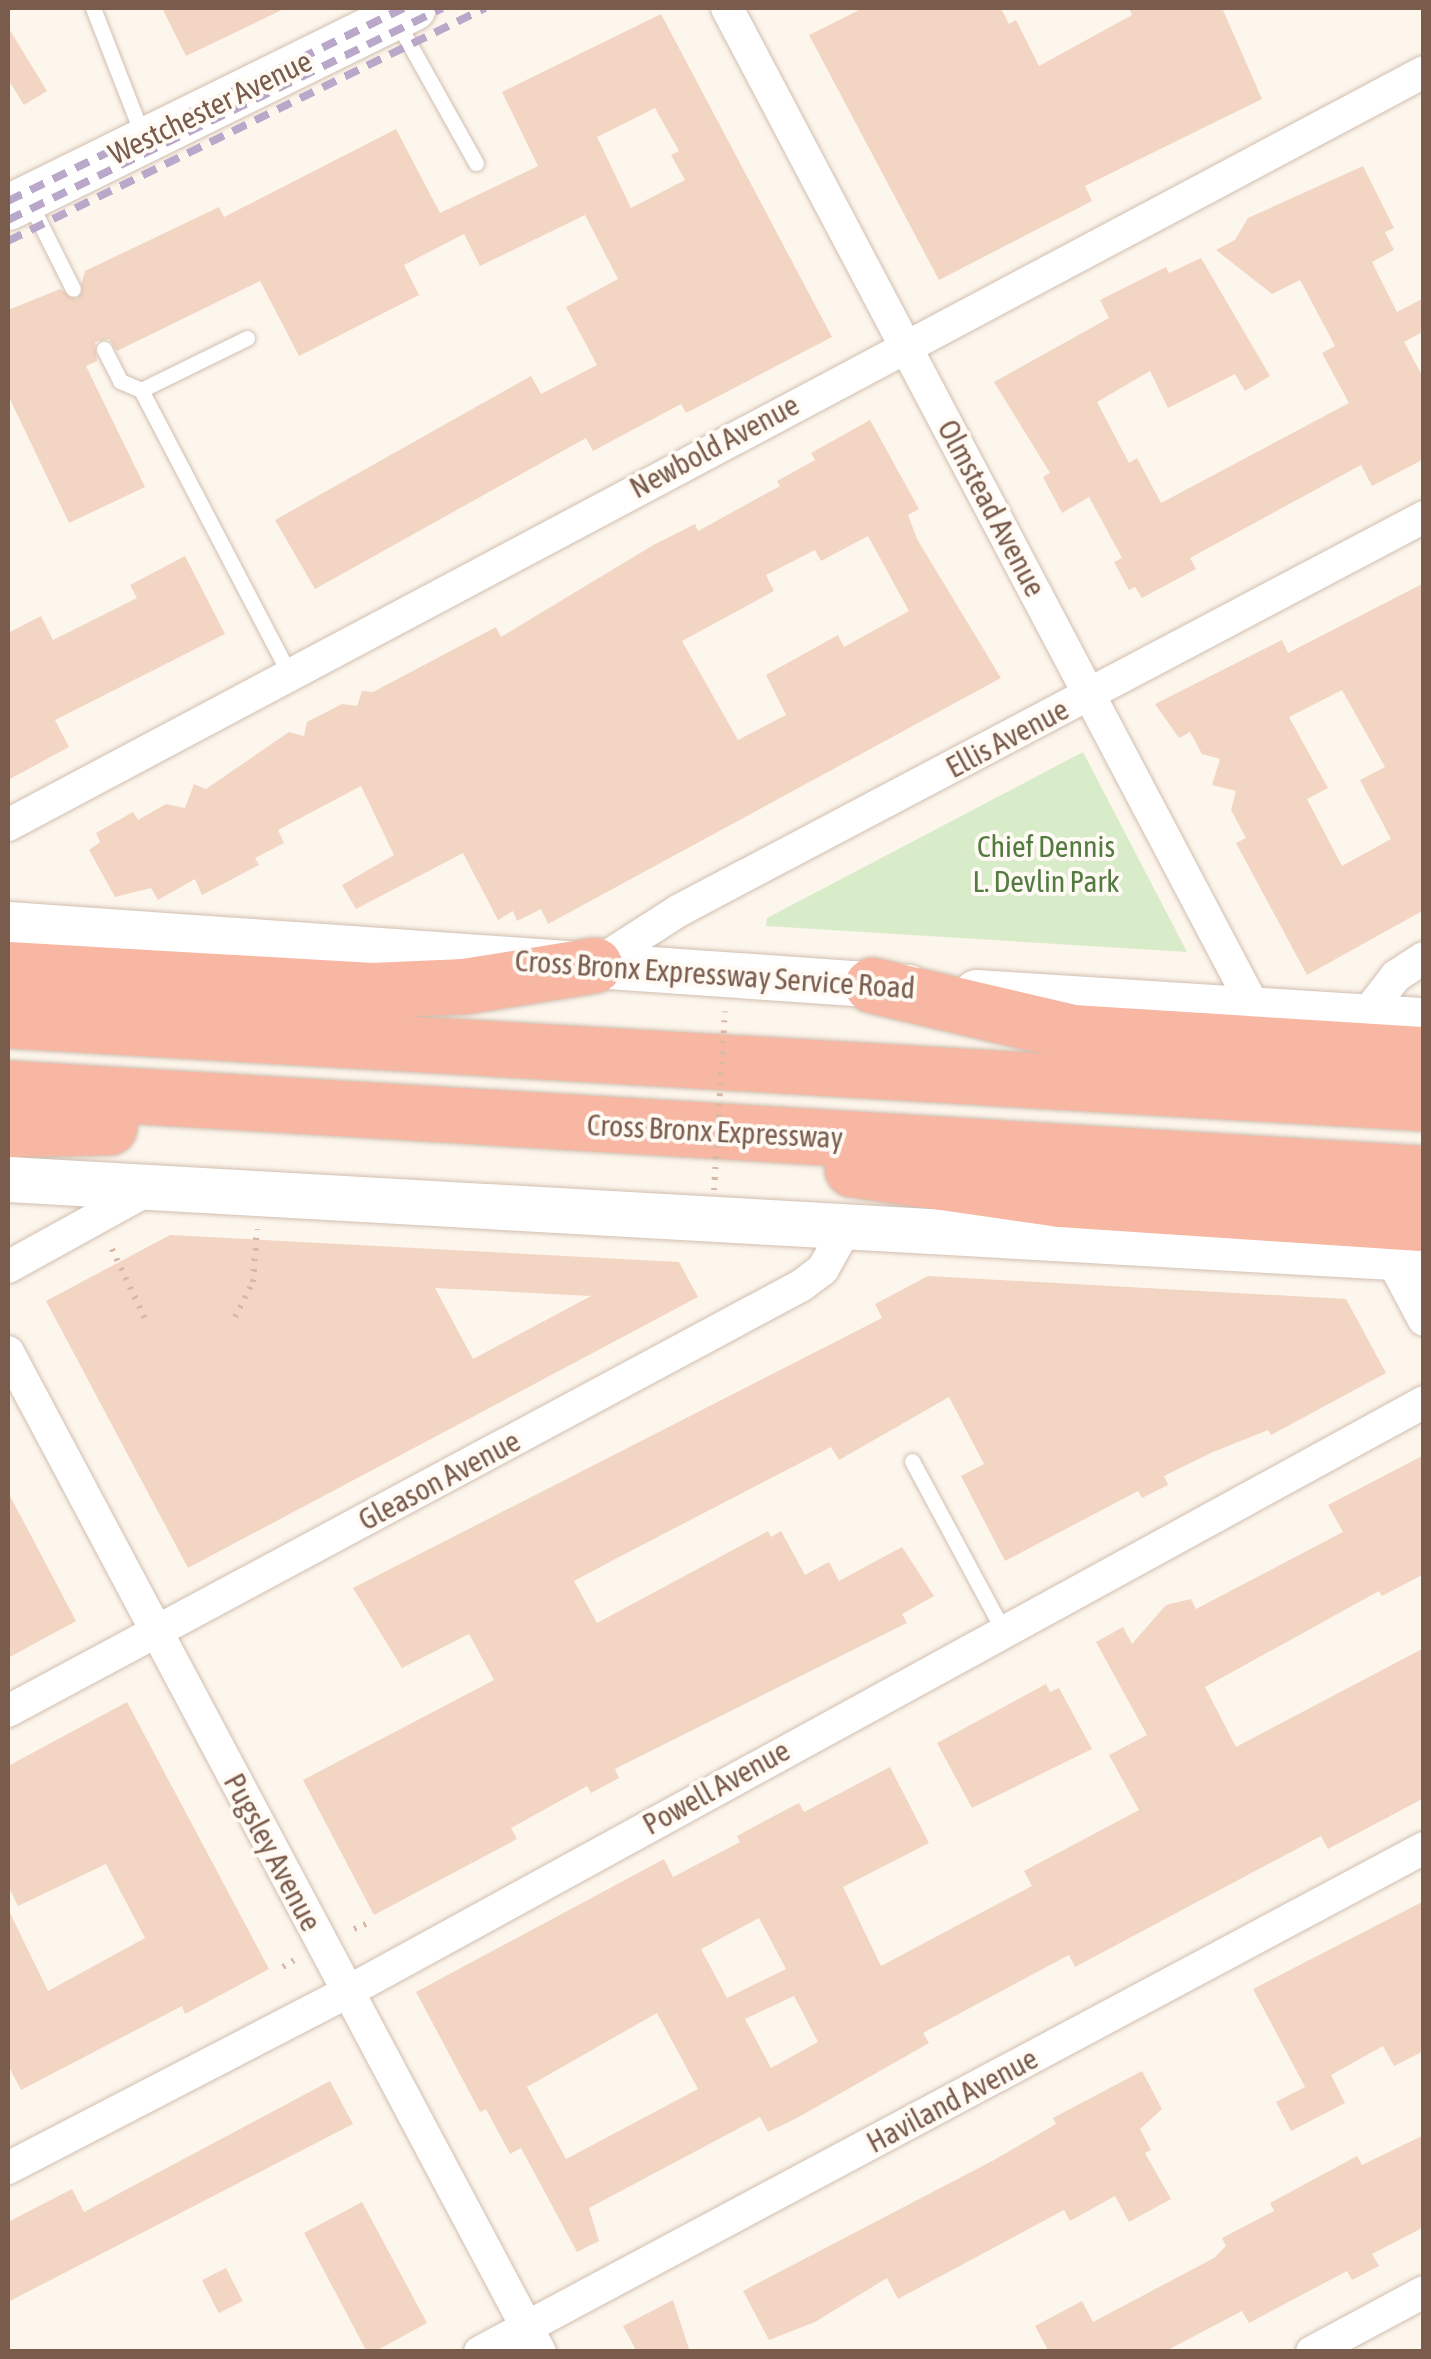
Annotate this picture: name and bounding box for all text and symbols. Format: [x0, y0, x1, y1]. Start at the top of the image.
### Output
street label: Westchester Avenue [103, 42, 317, 172]
street label: Newbold Avenue [623, 386, 805, 506]
street label: Olmstead Avenue [930, 413, 1054, 603]
street label: Ellis Avenue [940, 691, 1074, 785]
park label: Chief Dennis L. Devlin Park [972, 828, 1120, 898]
street label: Cross Bronx Expressway Service Road [514, 942, 916, 1006]
street label: Cross Bronx Expressway [586, 1106, 844, 1156]
street label: Gleason Avenue [352, 1422, 526, 1538]
street label: Powell Avenue [636, 1732, 796, 1842]
street label: Pugsley Avenue [216, 1767, 330, 1937]
street label: Haviland Avenue [860, 2040, 1044, 2160]

